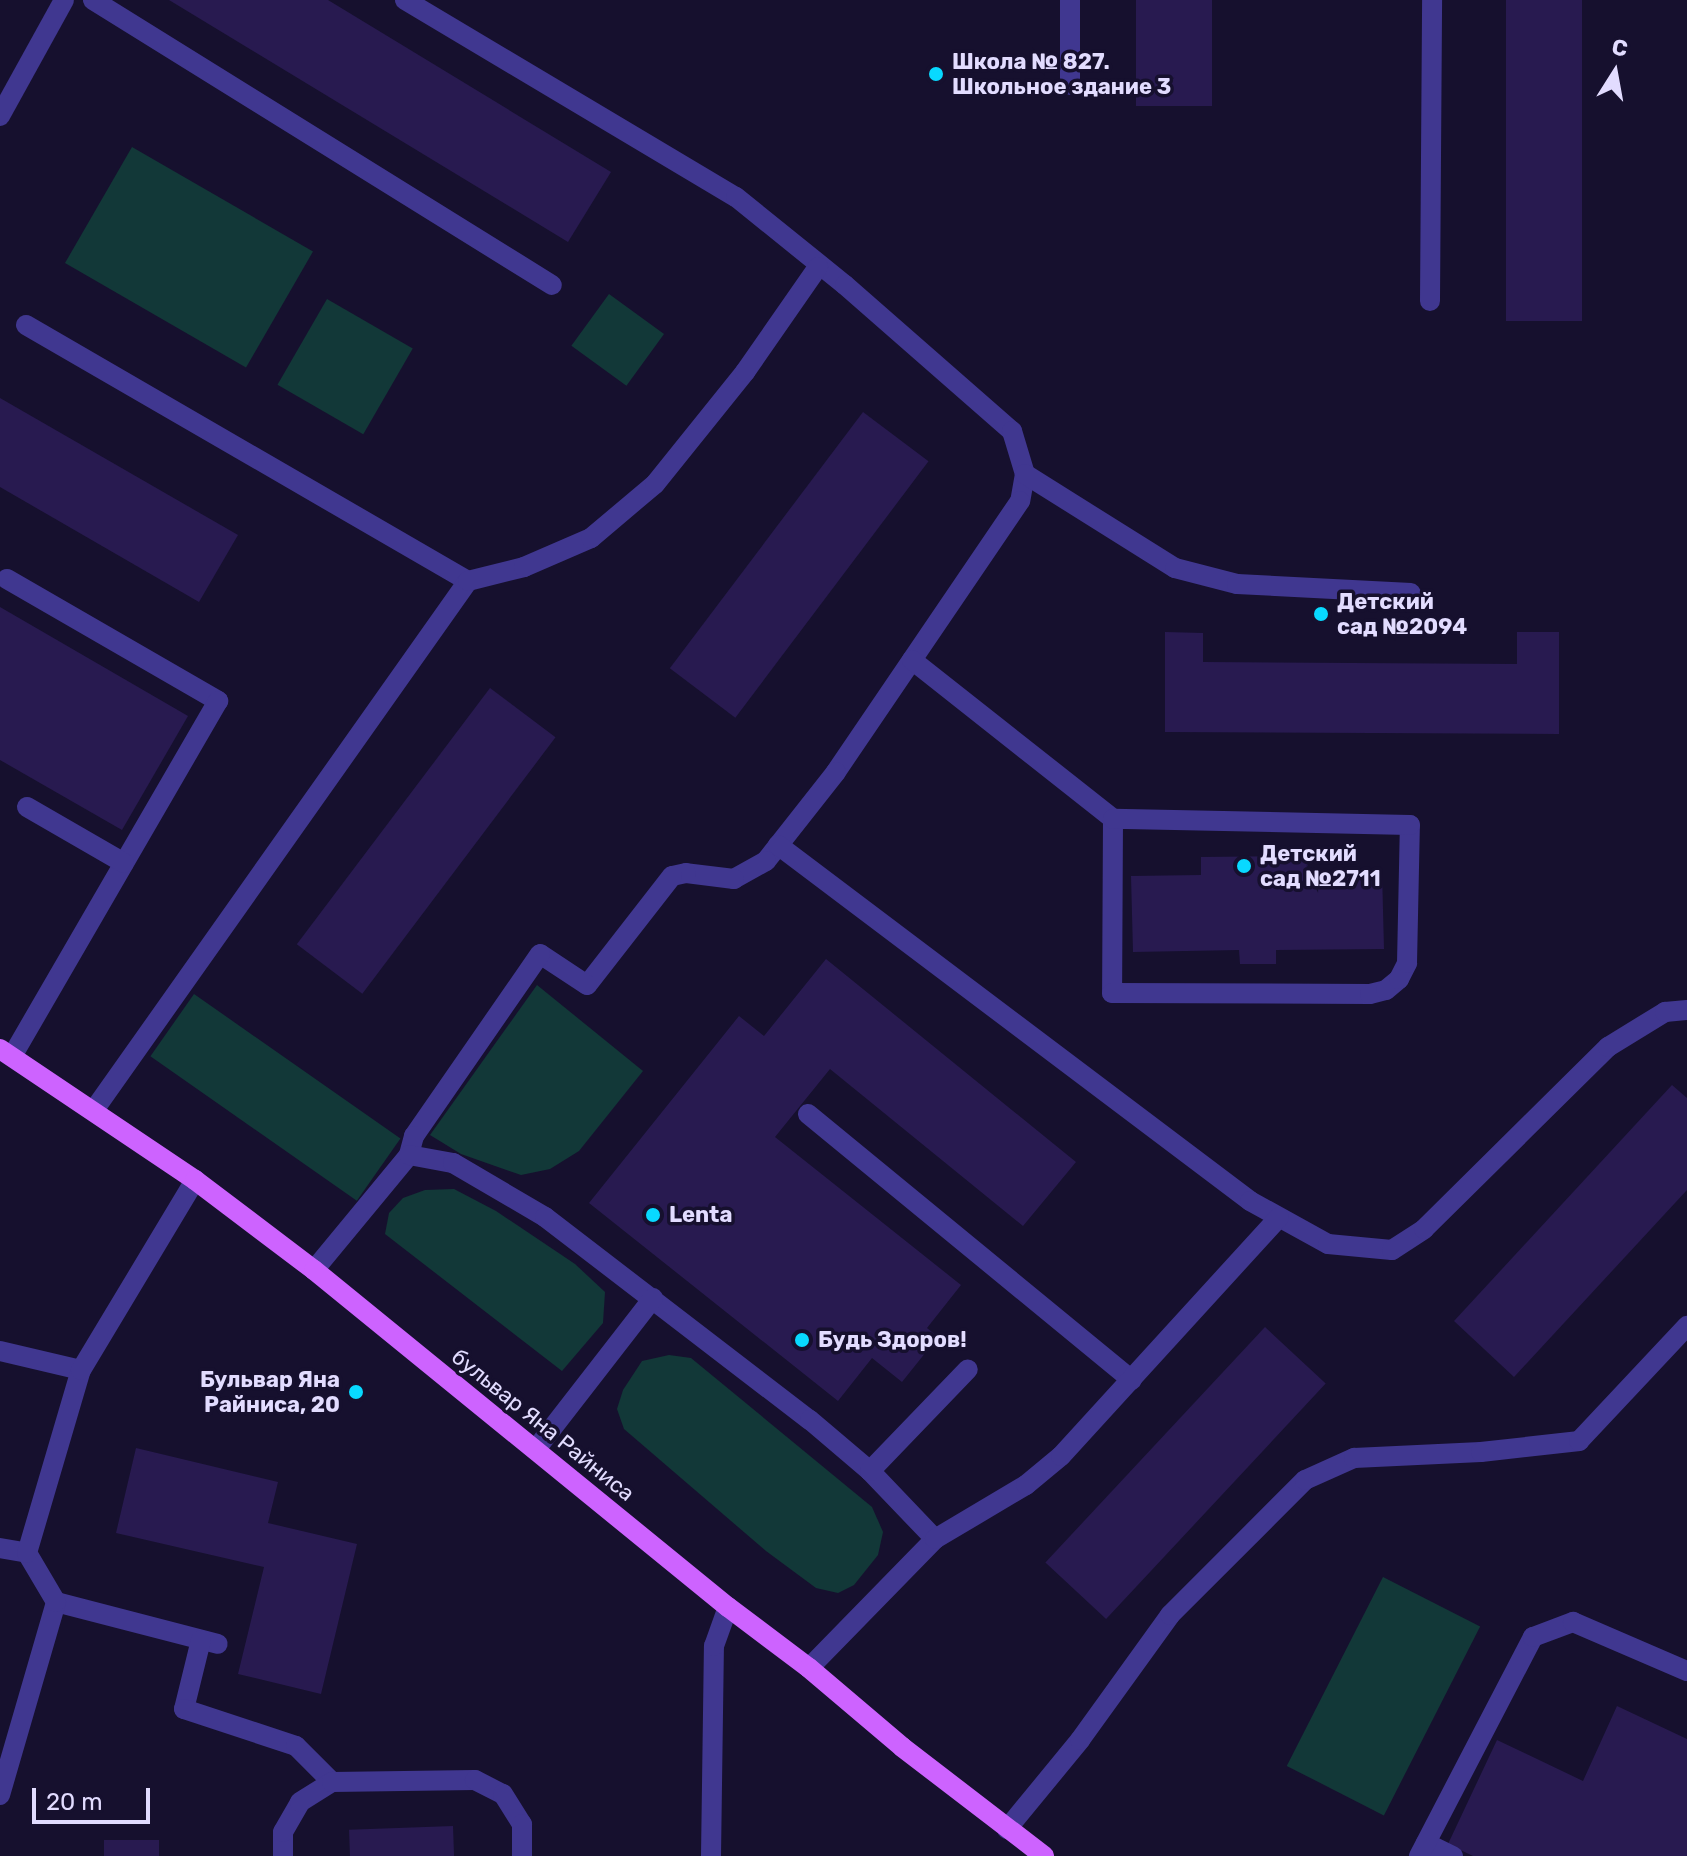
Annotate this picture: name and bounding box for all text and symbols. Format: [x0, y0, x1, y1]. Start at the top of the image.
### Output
north arrow [1575, 32, 1655, 112]
text: С [1610, 33, 1630, 63]
place label: Школа № 827. Школьное здание 3 [952, 48, 1171, 100]
marker: Школа № 827. Школьное здание 3 [927, 65, 945, 83]
place label: Детский сад №2094 [1337, 588, 1467, 640]
marker: Детский сад №2094 [1312, 605, 1330, 623]
place label: Детский сад №2711 [1260, 840, 1381, 892]
marker: Детский сад №2711 [1235, 857, 1253, 875]
place label: Lenta [669, 1202, 732, 1228]
marker: Lenta [644, 1206, 662, 1224]
place label: Будь Здоров! [818, 1327, 967, 1353]
marker: Будь Здоров! [793, 1331, 811, 1349]
street label: бульвар Яна Райниса [446, 1343, 640, 1507]
place label: Бульвар Яна Райниса, 20 [200, 1366, 340, 1418]
marker: Бульвар Яна Райниса, 20 [347, 1383, 365, 1401]
scale bar [36, 1772, 154, 1822]
text: 20 m [46, 1788, 103, 1816]

